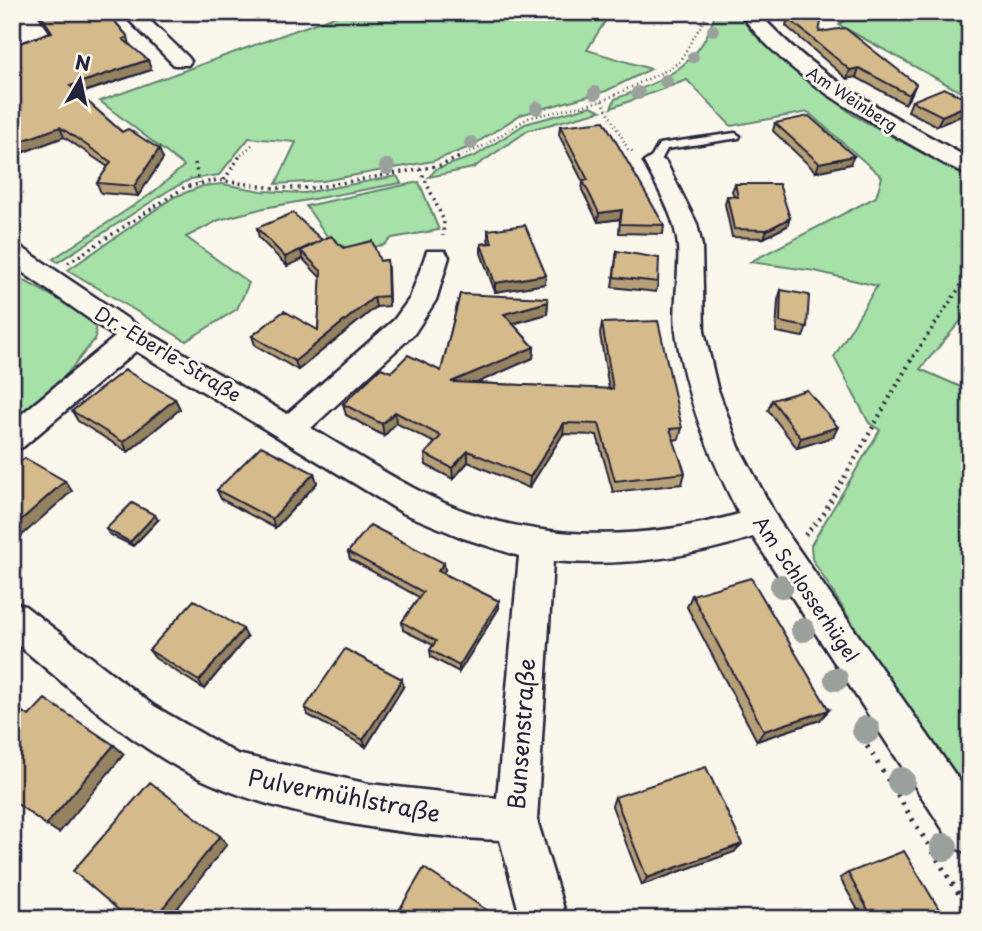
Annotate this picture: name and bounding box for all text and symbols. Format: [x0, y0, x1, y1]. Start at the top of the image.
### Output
north arrow [46, 46, 116, 116]
text: N [73, 47, 92, 77]
street label: Am Weinberg [802, 60, 903, 137]
street label: Dr.-Eberle-Straße [90, 298, 247, 408]
street label: Am Schlosserhügel [748, 510, 866, 667]
street label: Bunsenstraße [498, 657, 543, 811]
street label: Pulvermühlstraße [245, 759, 443, 830]

